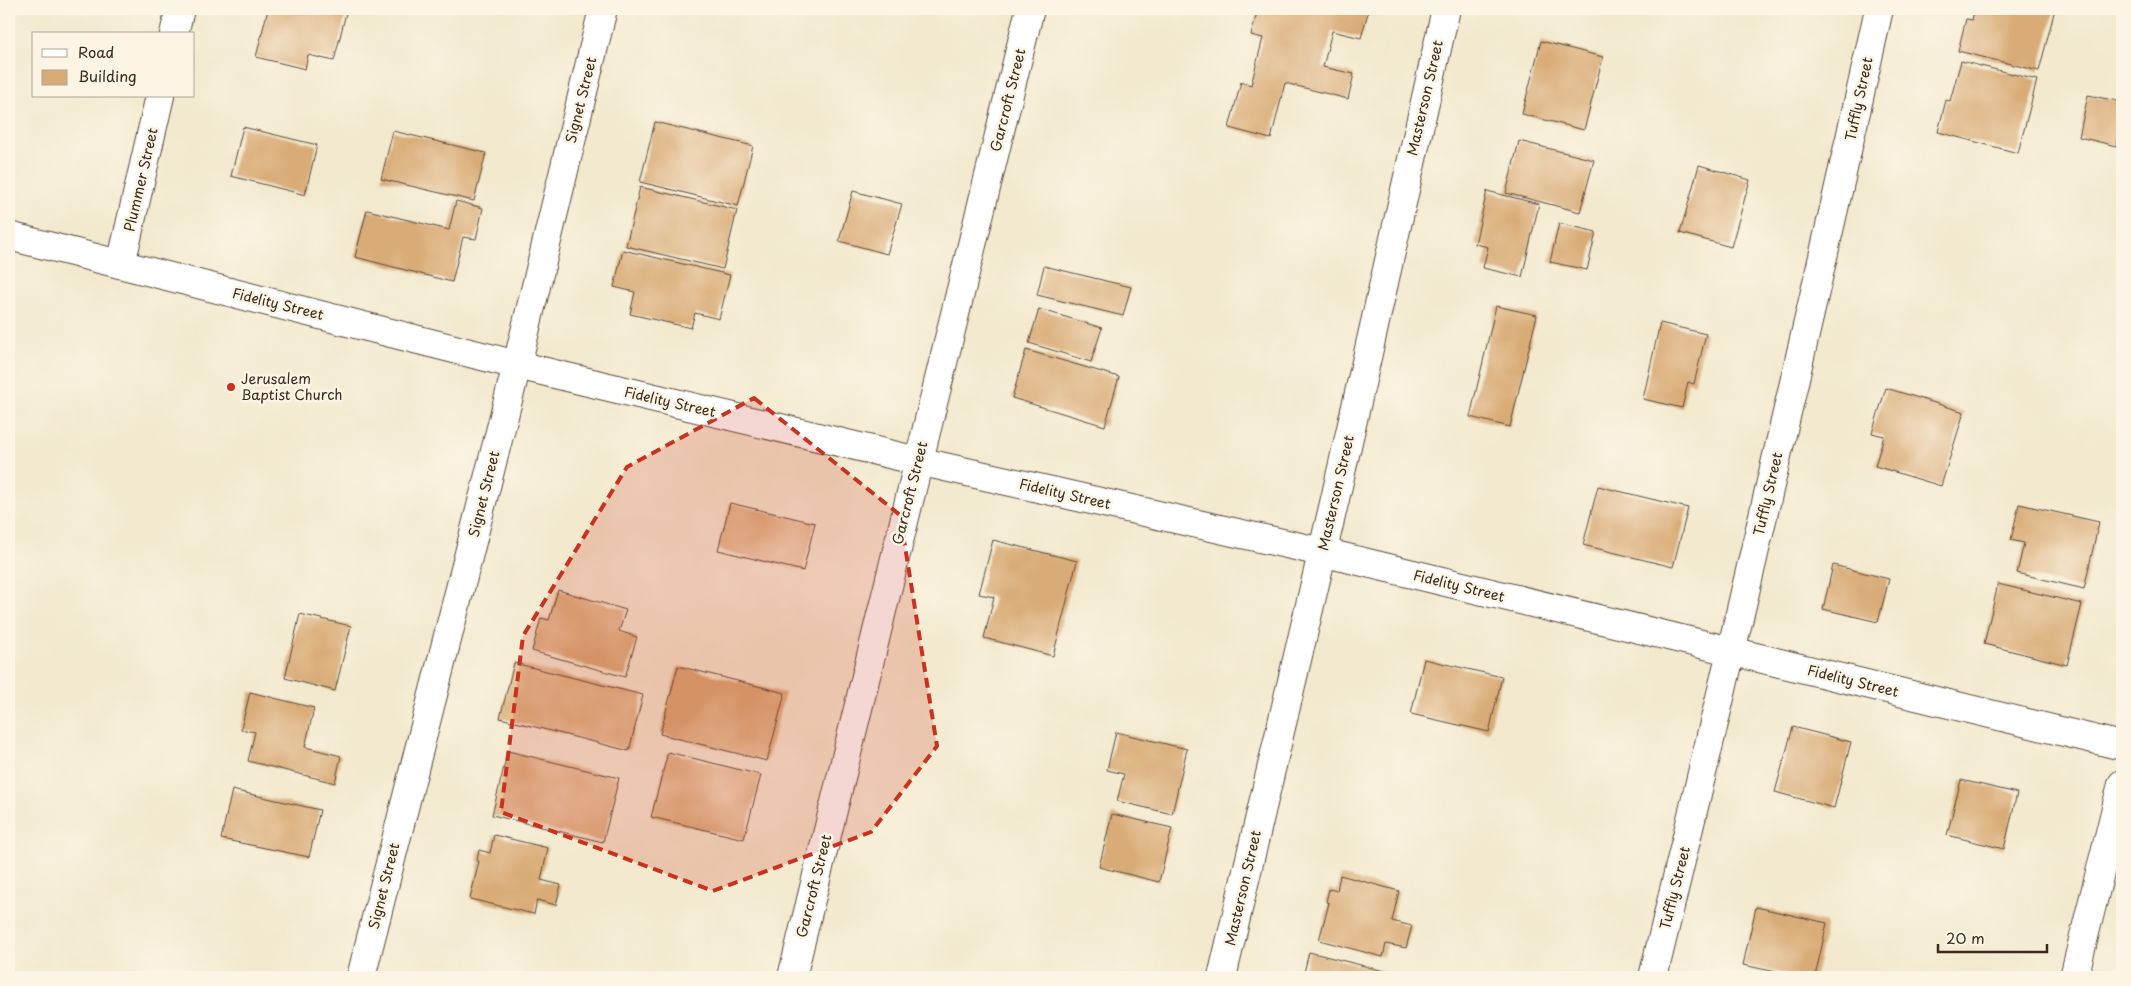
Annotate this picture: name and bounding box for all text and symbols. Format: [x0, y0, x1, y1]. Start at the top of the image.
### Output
legend [32, 32, 195, 98]
street label: Masterson Street [1401, 38, 1448, 158]
text: Road [78, 40, 114, 63]
street label: Garcroft Street [985, 46, 1031, 154]
street label: Signet Street [560, 54, 601, 145]
street label: Tuffly Street [1839, 55, 1878, 143]
text: Building [78, 64, 137, 87]
street label: Plummer Street [118, 125, 163, 234]
street label: Fidelity Street [230, 282, 326, 325]
place label: Jerusalem Baptist Church [241, 368, 342, 405]
marker: Jerusalem Baptist Church [225, 381, 237, 393]
street label: Fidelity Street [622, 381, 718, 422]
street label: Masterson Street [1312, 433, 1359, 553]
street label: Garcroft Street [887, 439, 933, 547]
street label: Signet Street [463, 448, 504, 539]
street label: Tuffly Street [1748, 450, 1787, 538]
street label: Fidelity Street [1017, 473, 1113, 514]
street label: Fidelity Street [1411, 564, 1507, 607]
street label: Fidelity Street [1805, 659, 1901, 702]
street label: Masterson Street [1219, 828, 1266, 948]
street label: Garcroft Street [791, 832, 837, 940]
street label: Signet Street [363, 840, 404, 931]
street label: Tuffly Street [1654, 844, 1695, 932]
scale bar [1938, 921, 2047, 953]
text: 20 m [1946, 926, 1985, 949]

